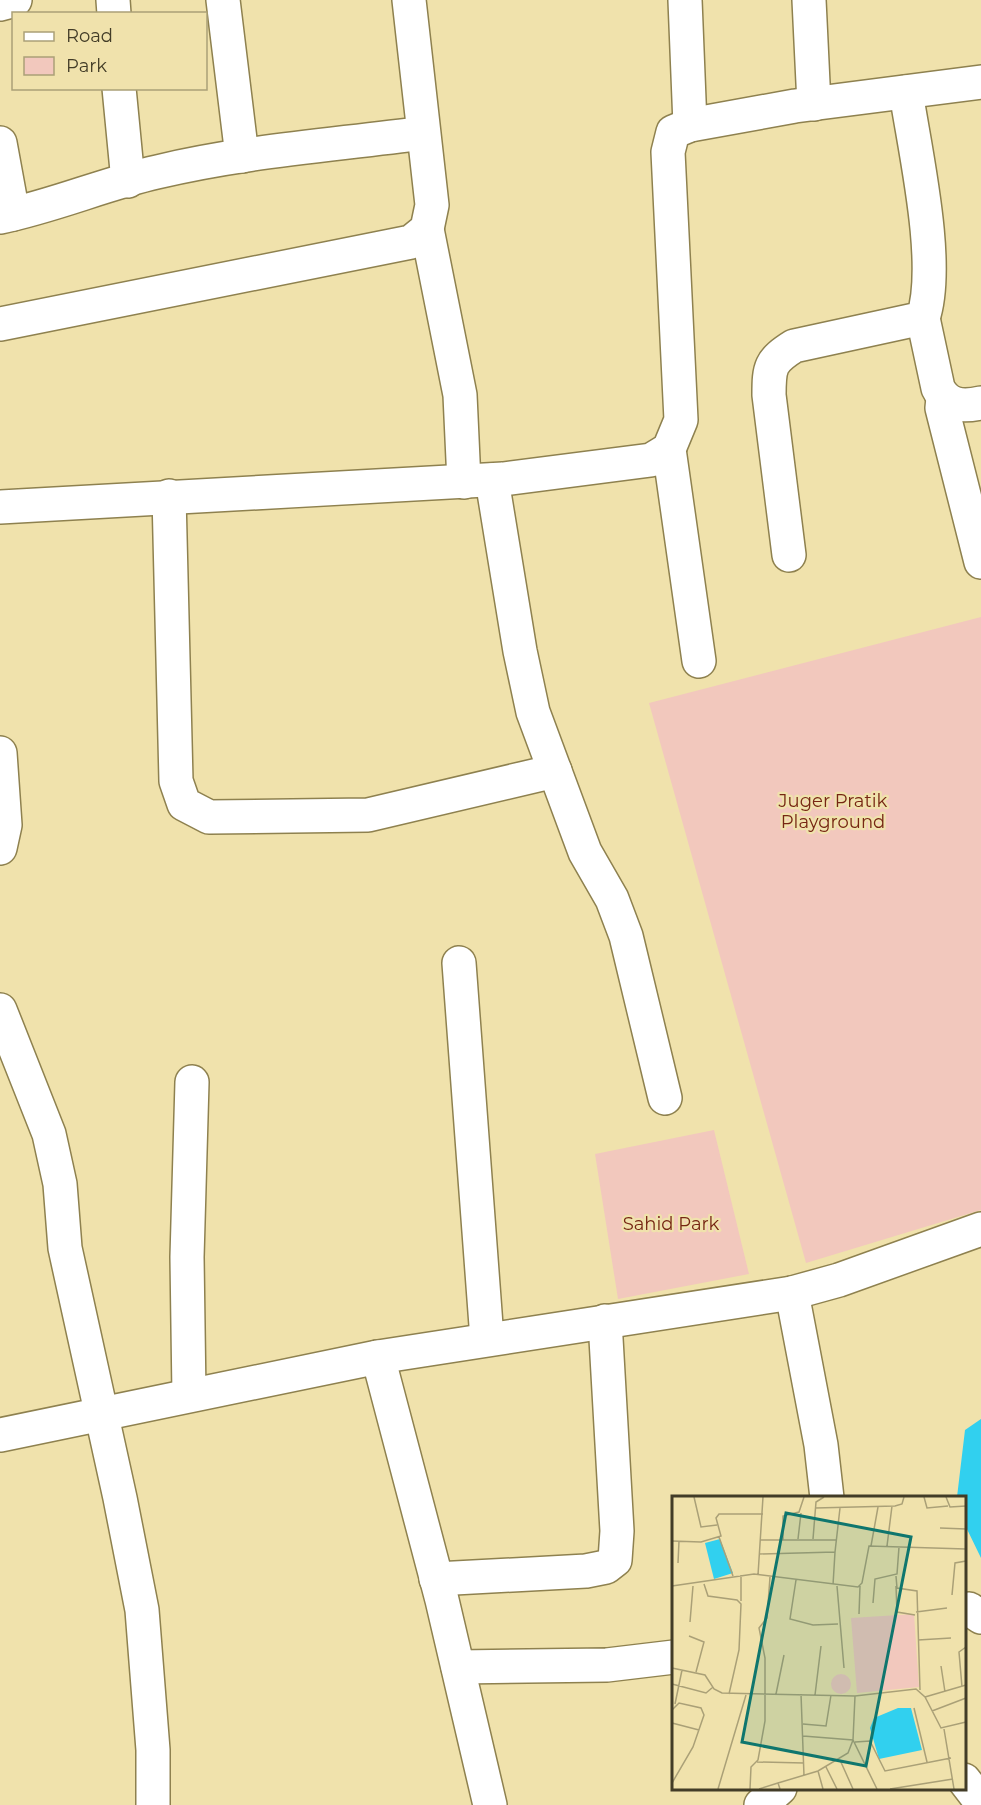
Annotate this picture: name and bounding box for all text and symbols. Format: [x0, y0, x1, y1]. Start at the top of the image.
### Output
legend [12, 12, 207, 90]
text: Road [66, 25, 113, 47]
text: Park [66, 55, 107, 77]
park label: Juger Pratik Playground [778, 790, 888, 833]
park label: Sahid Park [623, 1213, 720, 1235]
inset map [672, 1496, 966, 1790]

